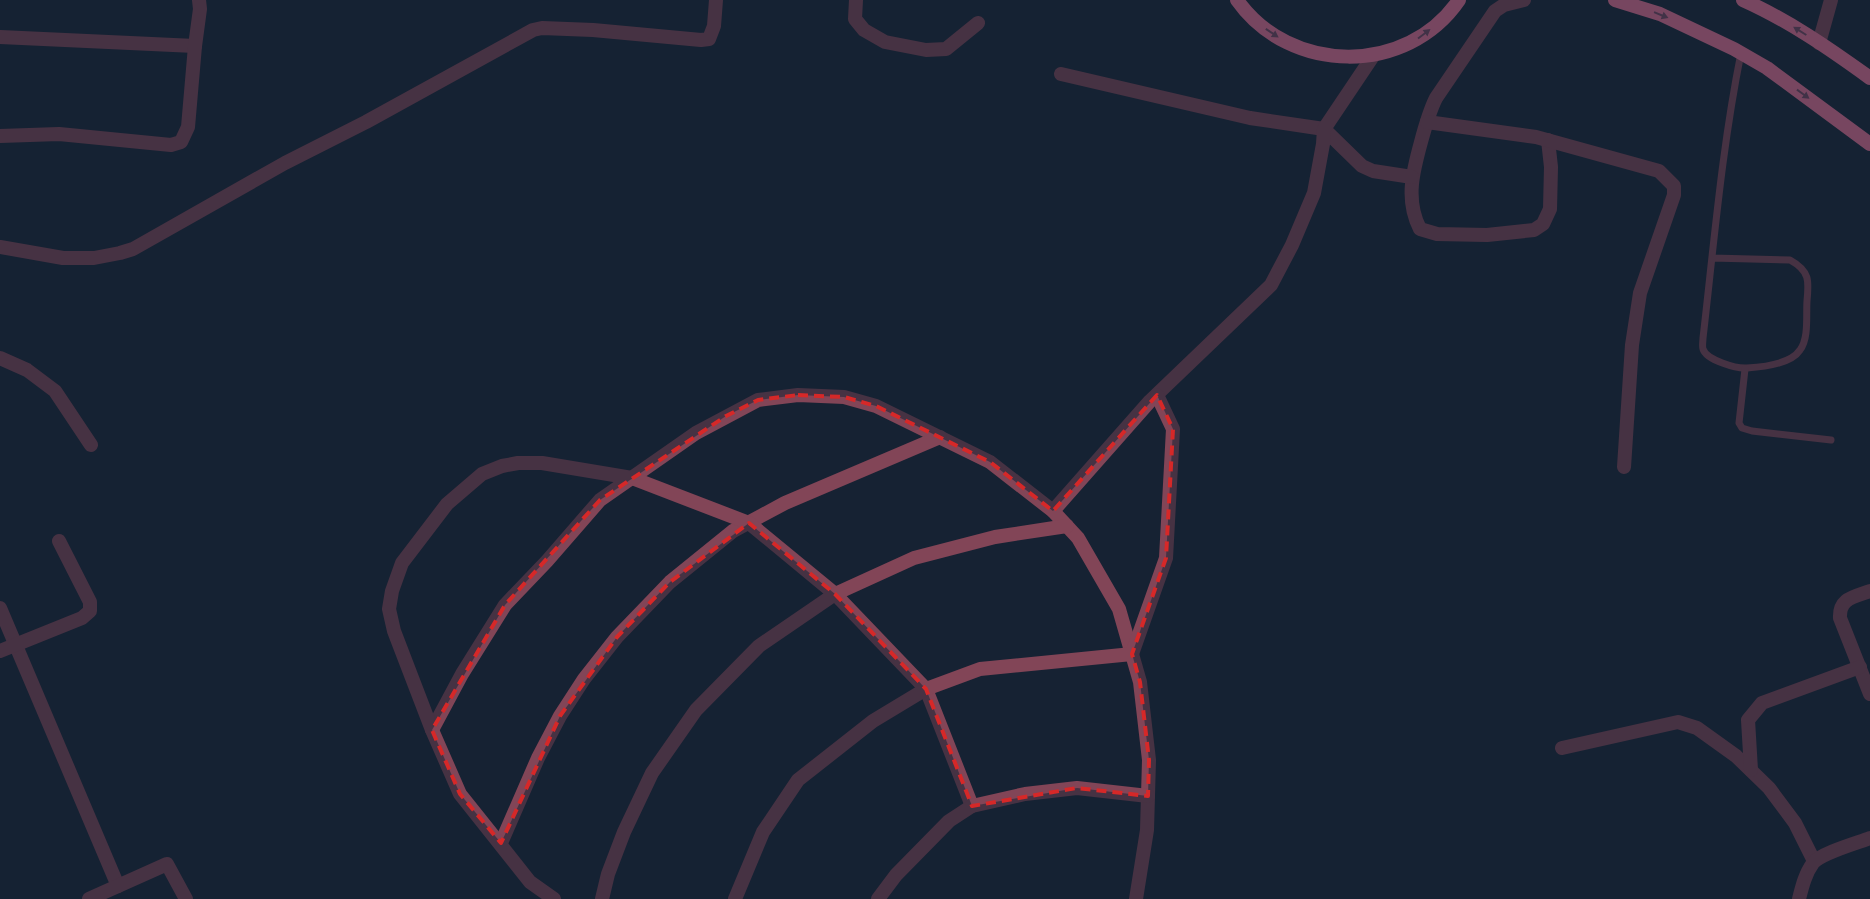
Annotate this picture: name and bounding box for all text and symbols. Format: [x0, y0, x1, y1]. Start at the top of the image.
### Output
one-way arrow [1654, 12, 1668, 20]
one-way arrow [1794, 26, 1807, 36]
one-way arrow [1265, 28, 1279, 38]
one-way arrow [1417, 28, 1430, 39]
one-way arrow [1796, 89, 1809, 99]

